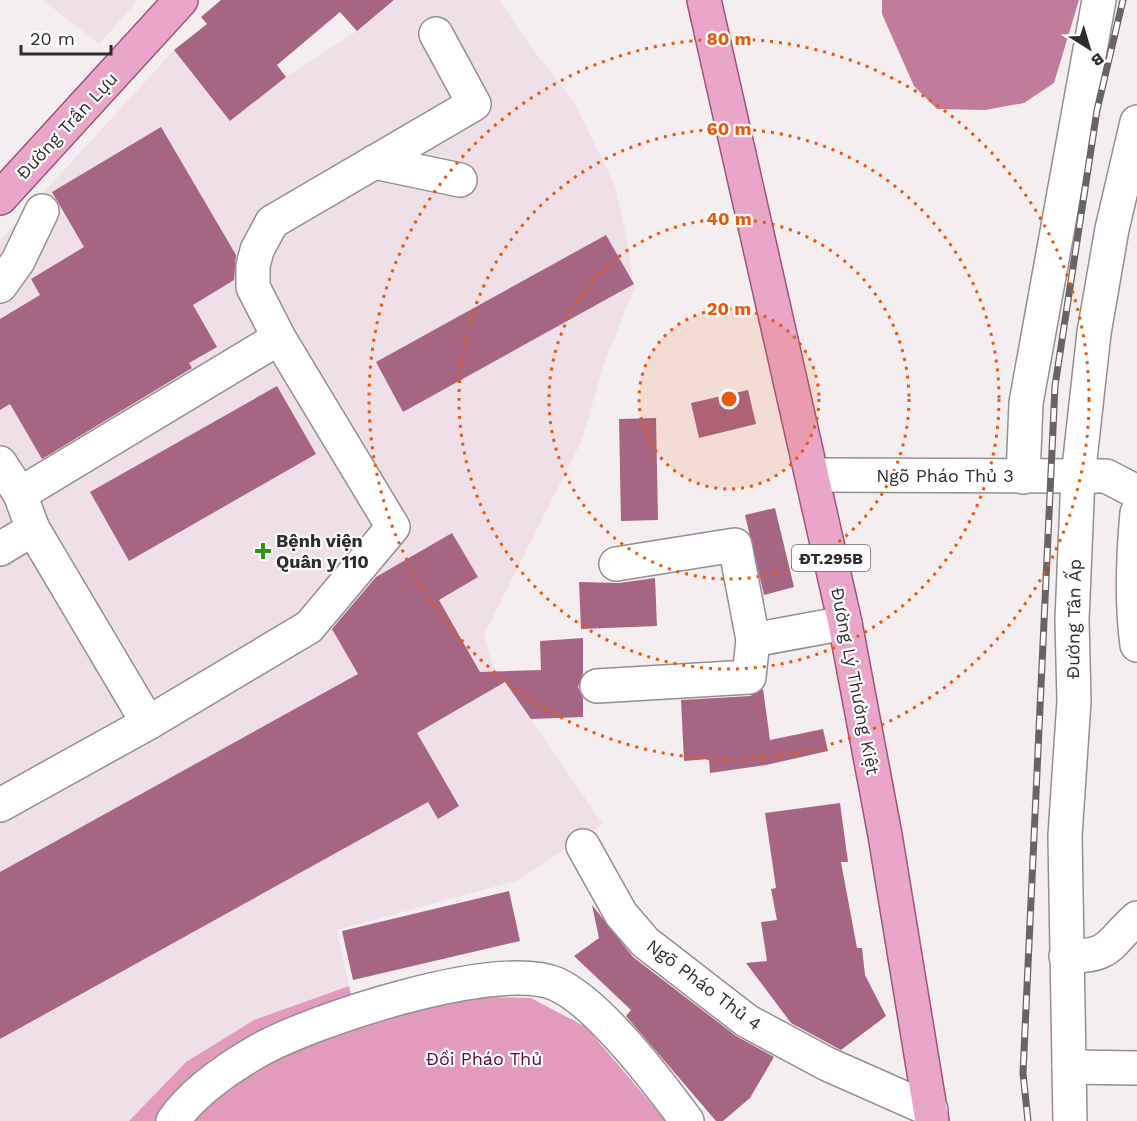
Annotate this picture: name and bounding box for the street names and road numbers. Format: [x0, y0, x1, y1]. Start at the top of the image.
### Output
street label: Đường Trần Lựu [12, 68, 122, 183]
street label: Ngõ Pháo Thủ 3 [876, 465, 1014, 486]
road number: ĐT.295B [792, 545, 870, 571]
street label: Đường Tân Ấp [1061, 559, 1085, 679]
street label: Đường Lý Thường Kiệt [827, 585, 884, 777]
street label: Ngõ Pháo Thủ 4 [643, 935, 766, 1035]

